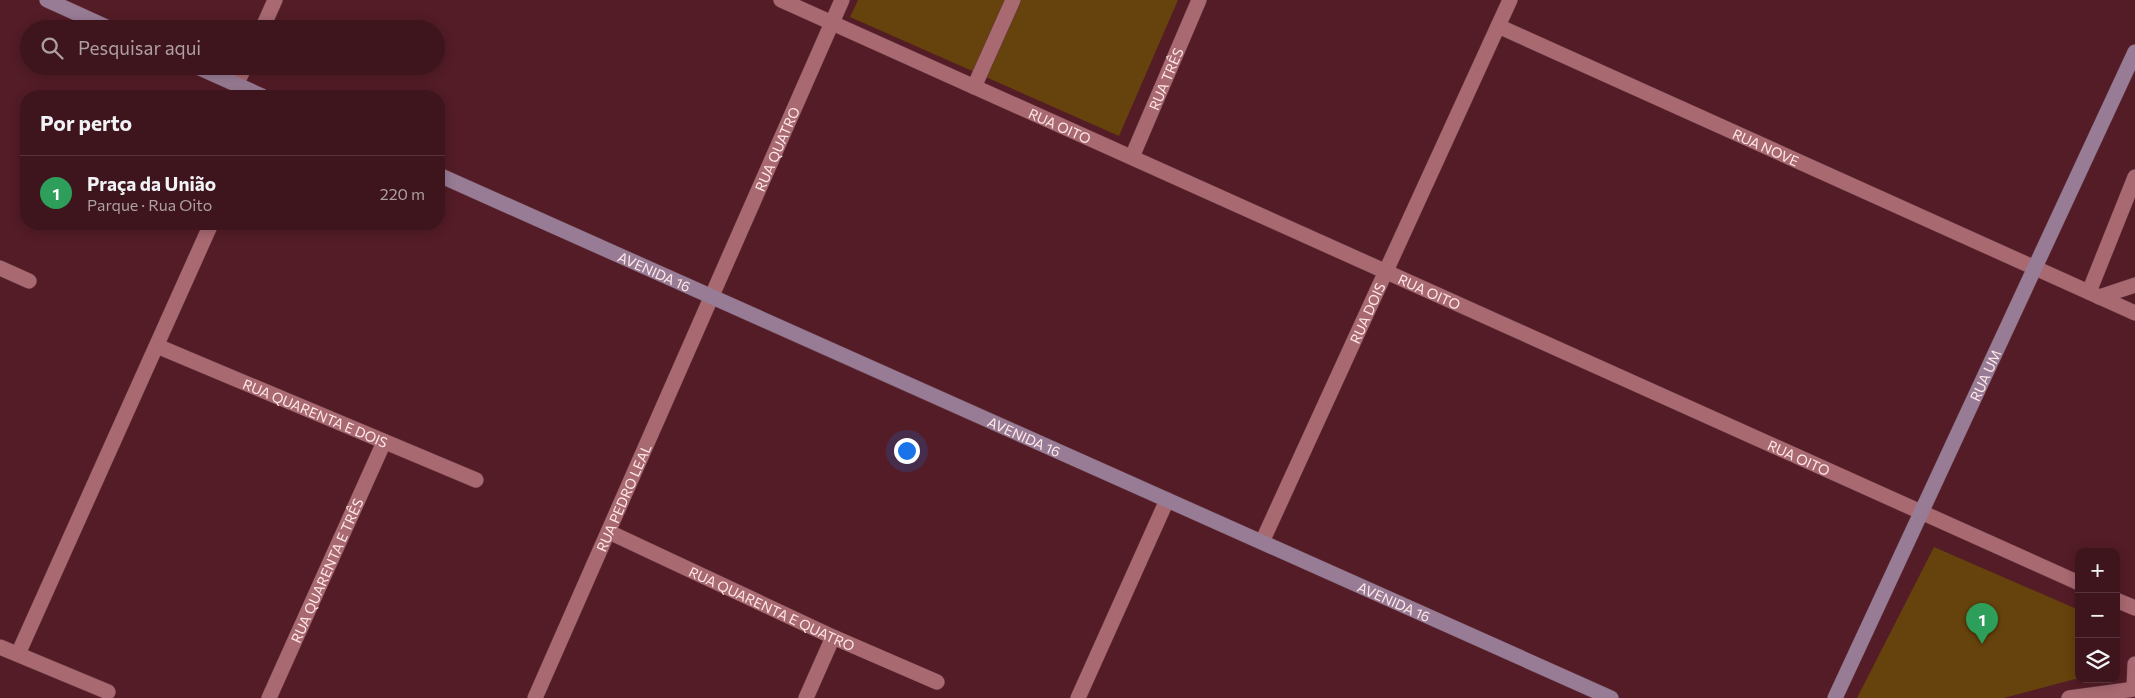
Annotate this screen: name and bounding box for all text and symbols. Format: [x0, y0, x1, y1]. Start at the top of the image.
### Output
search box [20, 20, 445, 75]
icon: search [38, 34, 66, 62]
text: Pesquisar aqui [78, 36, 201, 59]
street label: RUA TRÊS [1145, 45, 1186, 113]
street label: RUA QUATRO [751, 104, 803, 194]
street label: RUA OITO [1026, 104, 1094, 147]
text: Por perto [40, 110, 132, 135]
street label: RUA NOVE [1730, 124, 1802, 169]
text: Praça da União [87, 172, 216, 195]
text: 1 [52, 184, 60, 203]
text: 220 m [380, 184, 425, 203]
text: Parque · Rua Oito [87, 195, 212, 214]
street label: AVENIDA 16 [616, 248, 694, 295]
street label: RUA OITO [1396, 270, 1463, 313]
street label: RUA DOIS [1346, 280, 1388, 346]
street label: RUA UM [1966, 347, 2004, 404]
street label: RUA QUARENTA E DOIS [241, 375, 391, 451]
street label: AVENIDA 16 [985, 413, 1063, 460]
street label: RUA OITO [1765, 436, 1833, 479]
your location [894, 438, 920, 464]
street label: RUA PEDRO LEAL [592, 441, 654, 554]
street label: RUA QUARENTA E TRÊS [287, 495, 366, 645]
map controls [2075, 548, 2120, 683]
button: + [2075, 548, 2120, 593]
street label: RUA QUARENTA E QUATRO [686, 562, 858, 654]
street label: AVENIDA 16 [1355, 578, 1433, 625]
button: − [2075, 593, 2120, 638]
pin: 1 [1966, 603, 1998, 644]
button: layers [2075, 638, 2120, 683]

